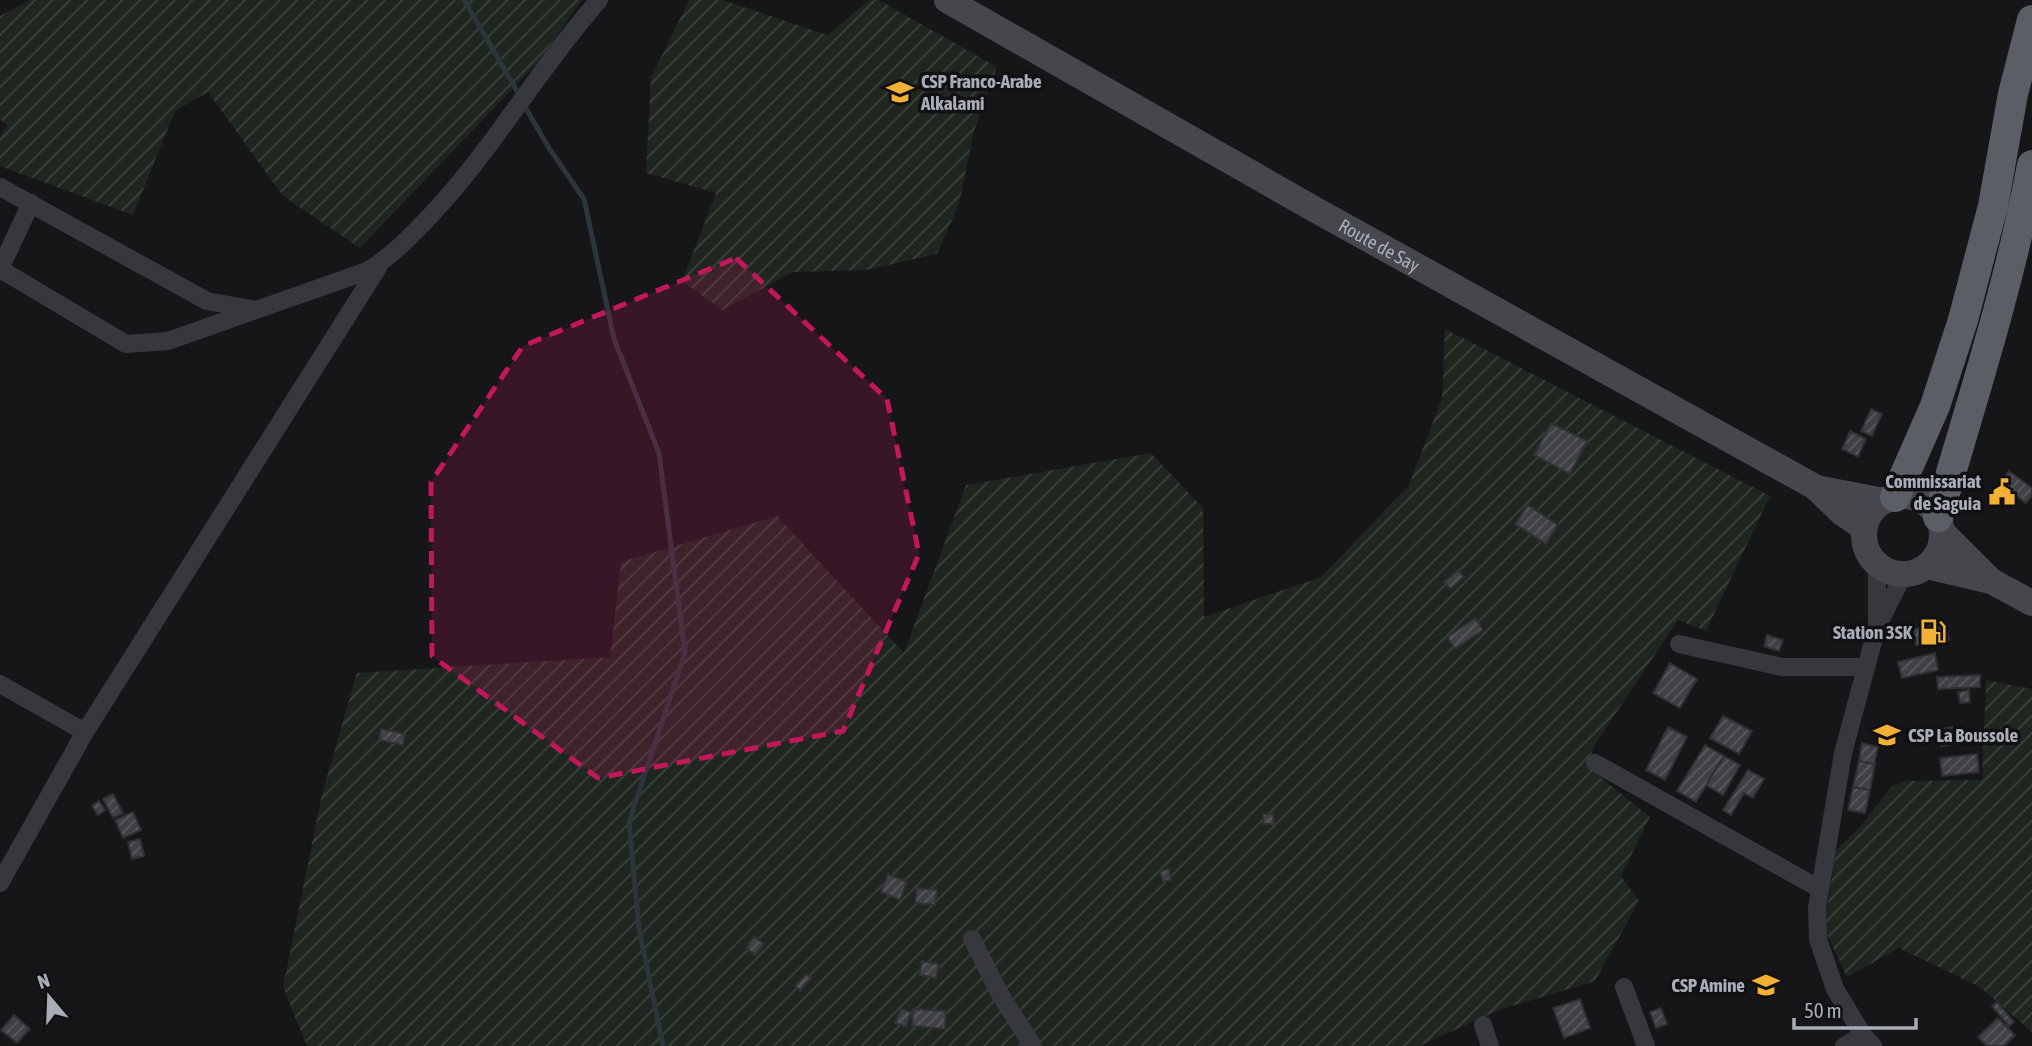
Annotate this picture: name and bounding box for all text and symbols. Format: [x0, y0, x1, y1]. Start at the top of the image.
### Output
place label: CSP Franco-Arabe Alkalami [920, 70, 1042, 114]
school or university icon: CSP Franco-Arabe Alkalami [885, 77, 915, 107]
street label: Route de Say [1335, 214, 1424, 277]
place label: Commissariat de Saguia [1885, 470, 1982, 514]
public building icon: Commissariat de Saguia [1987, 477, 2017, 507]
fuel station icon: Station 3SK [1918, 617, 1948, 647]
place label: Station 3SK [1833, 621, 1913, 643]
school or university icon: CSP La Boussole [1872, 720, 1902, 750]
place label: CSP La Boussole [1908, 724, 2019, 746]
north arrow [14, 962, 84, 1032]
text: N [35, 969, 52, 993]
school or university icon: CSP Amine [1751, 970, 1781, 1000]
place label: CSP Amine [1671, 974, 1745, 996]
scale bar [1794, 986, 1916, 1030]
text: 50 m [1804, 998, 1842, 1022]

